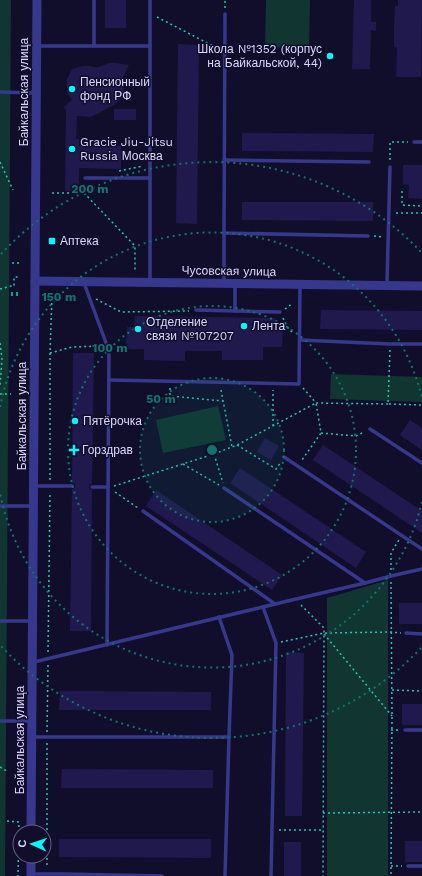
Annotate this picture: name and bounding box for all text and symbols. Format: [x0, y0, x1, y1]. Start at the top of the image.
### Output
street label: Байкальская улица [17, 37, 31, 146]
place label: Школа №1352 (корпус на Байкальской, 44) [197, 42, 322, 70]
marker: Школа №1352 (корпус на Байкальской, 44) [325, 51, 335, 61]
place label: Пенсионный фонд РФ [80, 75, 150, 103]
marker: Пенсионный фонд РФ [67, 84, 77, 94]
place label: Gracie Jiu-Jitsu Russia Москва [80, 135, 173, 163]
marker: Gracie Jiu-Jitsu Russia Москва [67, 144, 77, 154]
text: 200 m [71, 182, 109, 196]
place label: Аптека [60, 234, 99, 248]
marker: Аптека [47, 236, 57, 246]
street label: Чусовская улица [182, 263, 277, 279]
text: 150 m [42, 290, 76, 304]
place label: Отделение связи №107207 [146, 315, 234, 343]
place label: Лента [252, 319, 286, 333]
marker: Лента [239, 321, 249, 331]
marker: Отделение связи №107207 [133, 324, 143, 334]
text: 100 m [92, 341, 128, 355]
street label: Байкальская улица [15, 361, 29, 470]
text: 50 m [146, 392, 176, 406]
place label: Пятёрочка [83, 414, 142, 428]
marker: Пятёрочка [70, 416, 80, 426]
place label: Горздрав [82, 443, 133, 457]
centre of rings [205, 443, 219, 457]
marker: Горздрав [69, 445, 79, 455]
street label: Байкальская улица [13, 685, 27, 794]
north arrow [12, 824, 52, 864]
text: С [16, 839, 29, 848]

